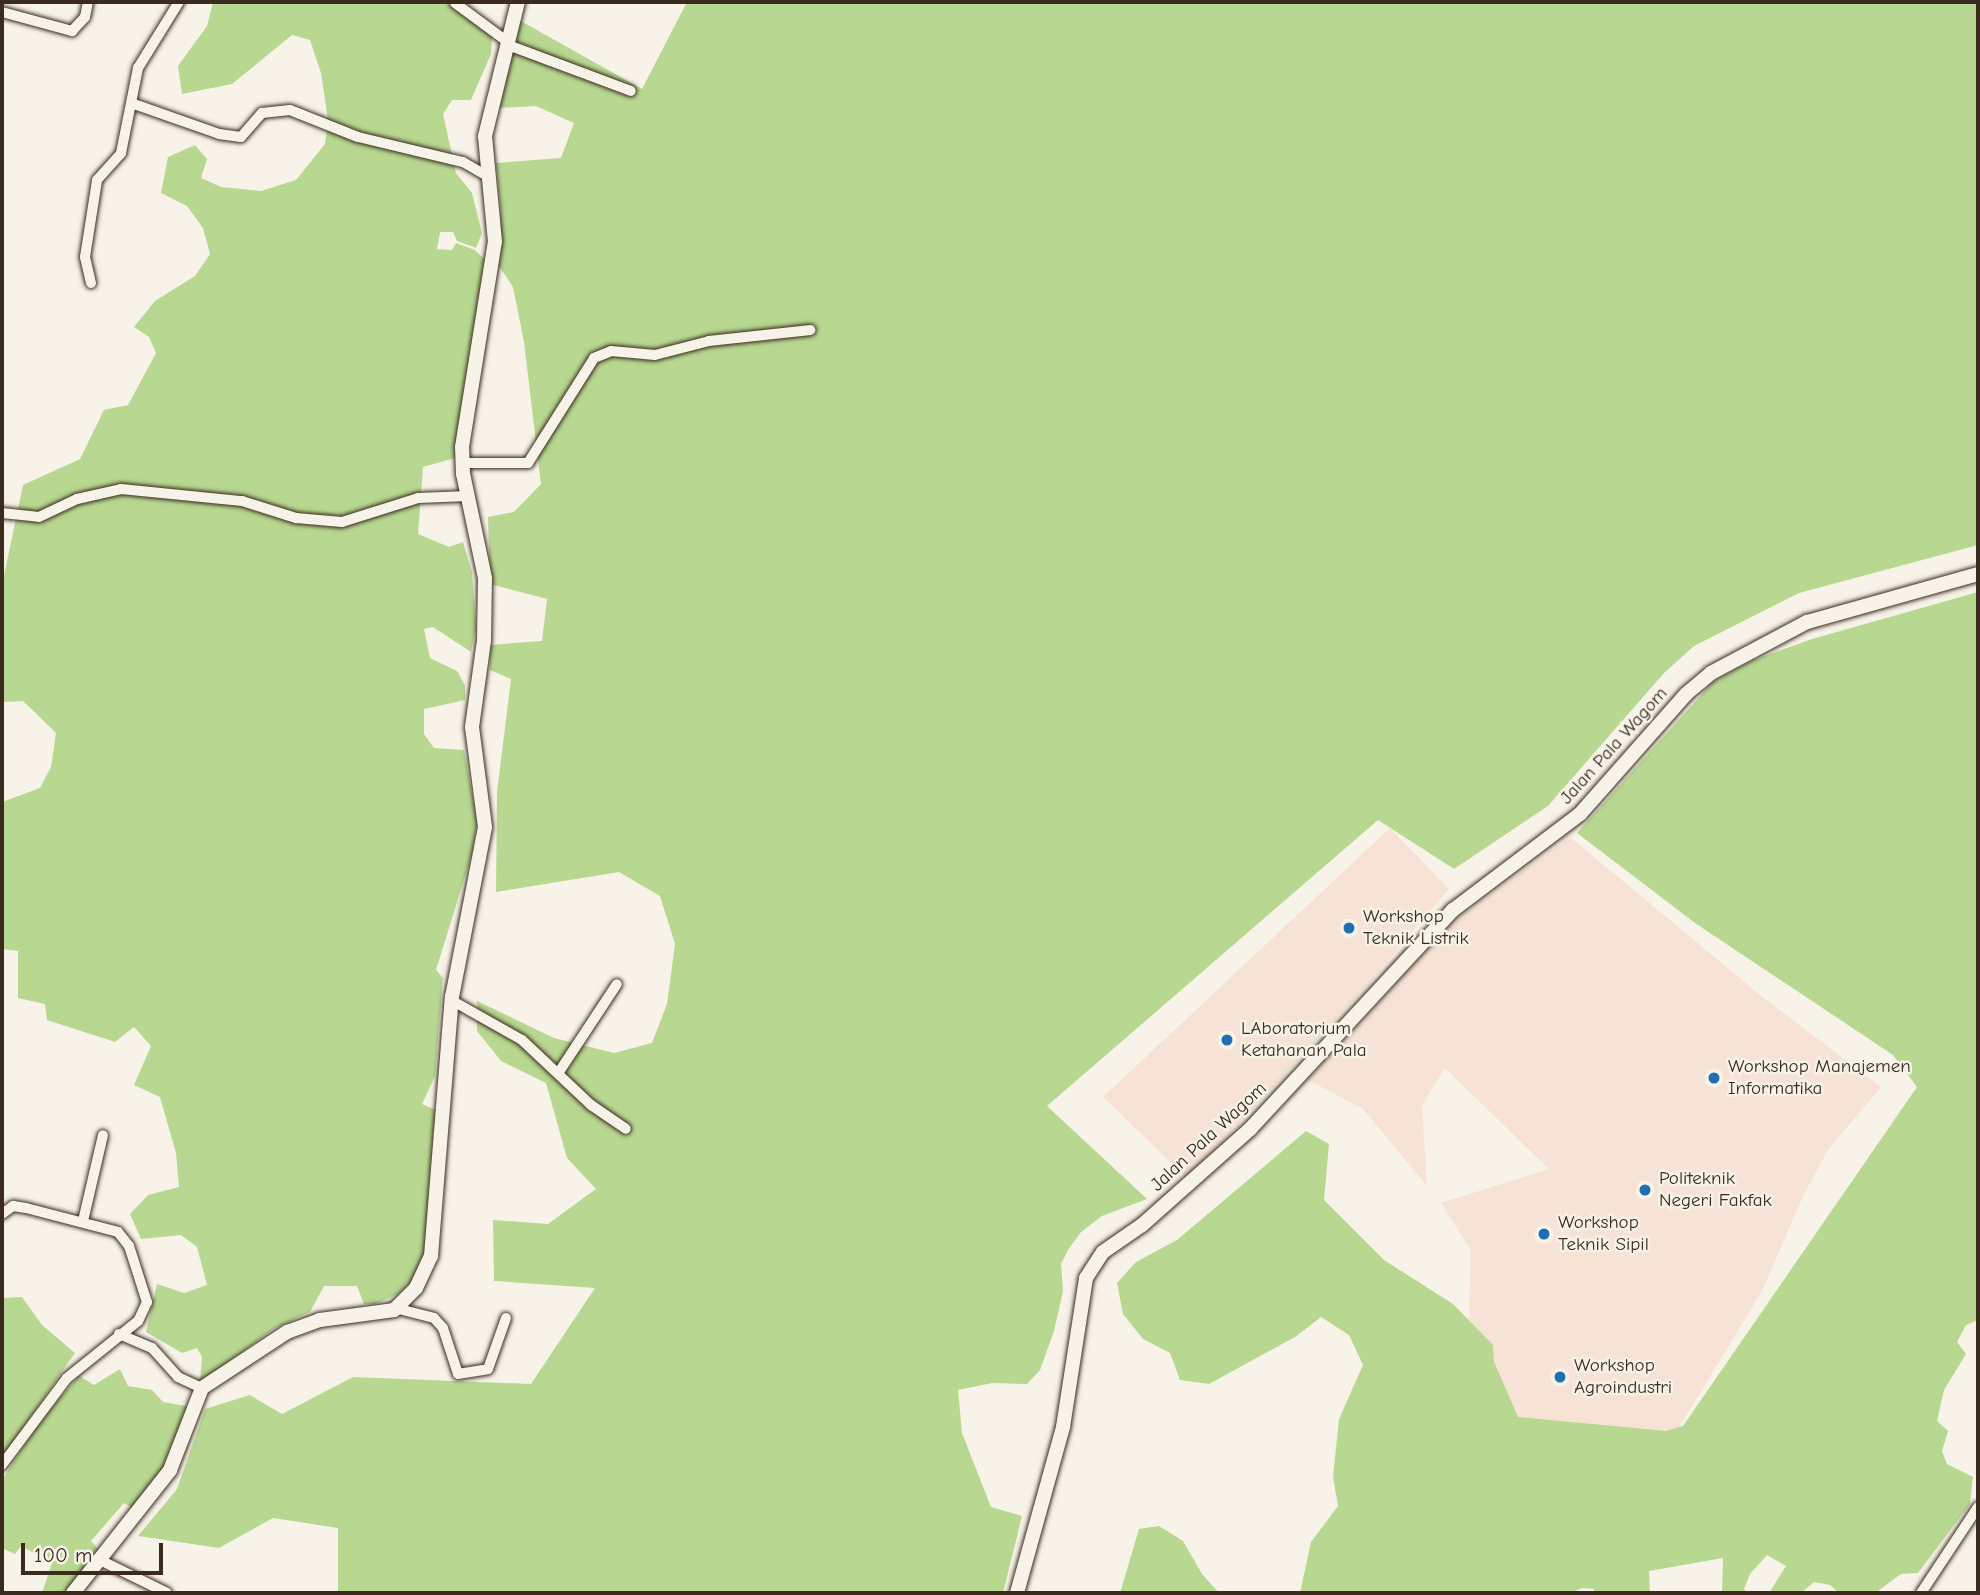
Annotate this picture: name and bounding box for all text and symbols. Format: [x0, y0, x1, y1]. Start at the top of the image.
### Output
street label: Jalan Pala Wagom [1555, 683, 1673, 809]
place label: Workshop Teknik Listrik [1363, 906, 1469, 950]
marker: Workshop Teknik Listrik [1341, 920, 1357, 936]
place label: LAboratorium Ketahanan Pala [1241, 1018, 1367, 1062]
marker: LAboratorium Ketahanan Pala [1219, 1032, 1235, 1048]
place label: Workshop Manajemen Informatika [1728, 1056, 1911, 1100]
marker: Workshop Manajemen Informatika [1706, 1070, 1722, 1086]
street label: Jalan Pala Wagom [1146, 1077, 1272, 1197]
place label: Politeknik Negeri Fakfak [1659, 1168, 1772, 1212]
marker: Politeknik Negeri Fakfak [1637, 1182, 1653, 1198]
place label: Workshop Teknik Sipil [1558, 1212, 1649, 1256]
marker: Workshop Teknik Sipil [1536, 1226, 1552, 1242]
place label: Workshop Agroindustri [1574, 1355, 1672, 1399]
marker: Workshop Agroindustri [1552, 1369, 1568, 1385]
scale bar [24, 1528, 166, 1572]
text: 100 m [34, 1543, 92, 1567]

